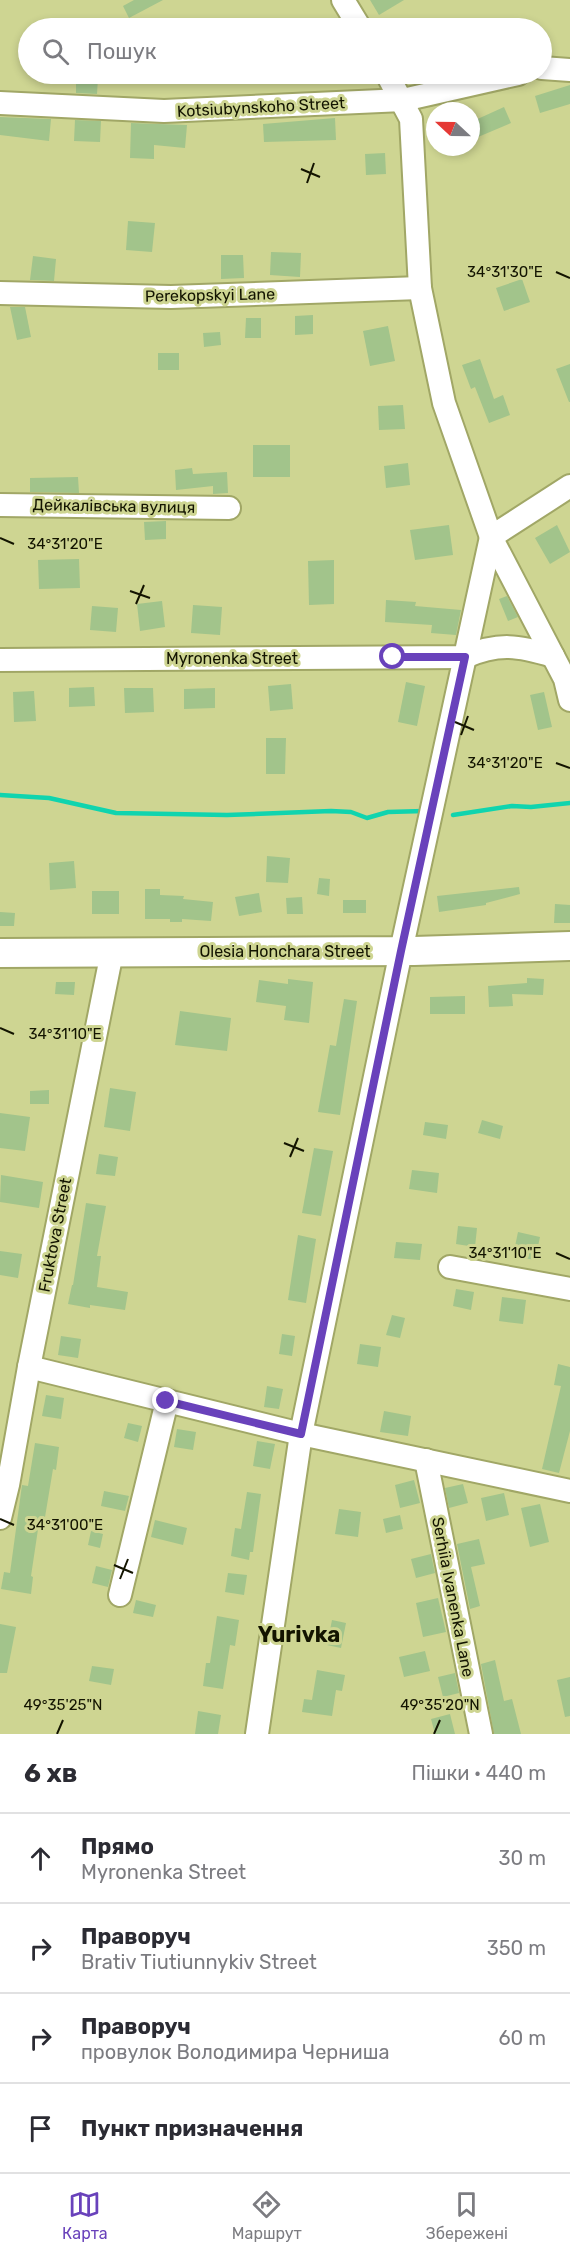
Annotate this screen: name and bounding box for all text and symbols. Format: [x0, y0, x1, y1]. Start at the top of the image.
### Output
search box [18, 18, 552, 84]
icon: search [39, 35, 72, 68]
text: Пошук [87, 38, 157, 65]
street label: Kotsiubynskoho Street [177, 93, 345, 121]
north arrow [426, 102, 480, 156]
text: 34°31'30"E [467, 263, 543, 281]
street label: Perekopskyi Lane [145, 284, 275, 306]
street label: Дейкалівська вулиця [33, 495, 195, 517]
text: 34°31'20"E [27, 535, 103, 553]
route start [379, 643, 405, 669]
street label: Myronenka Street [166, 649, 298, 668]
text: 34°31'20"E [467, 754, 543, 772]
street label: Olesia Honchara Street [199, 942, 371, 961]
text: 34°31'10"E [28, 1025, 102, 1043]
street label: Fruktova Street [35, 1176, 75, 1294]
text: 34°31'10"E [468, 1244, 542, 1262]
route end [152, 1387, 178, 1413]
street label: Serhiia Ivanenka Lane [428, 1515, 478, 1679]
text: 34°31'00"E [27, 1516, 103, 1534]
district label: Yurivka [258, 1621, 340, 1648]
text: 49°35'25"N [24, 1696, 102, 1714]
text: 49°35'20"N [400, 1696, 480, 1714]
text: 6 хв [24, 1758, 78, 1789]
text: Пішки · 440 m [412, 1761, 546, 1785]
text: Прямо [81, 1833, 154, 1860]
icon: ahead [24, 1842, 57, 1875]
text: 30 m [499, 1846, 546, 1870]
text: Myronenka Street [81, 1860, 246, 1884]
text: Праворуч [81, 1923, 191, 1950]
icon: right [24, 1932, 57, 1965]
text: 350 m [487, 1936, 546, 1960]
text: Brativ Tiutiunnykiv Street [81, 1950, 317, 1974]
text: Праворуч [81, 2013, 191, 2040]
icon: right [24, 2022, 57, 2055]
text: 60 m [499, 2026, 546, 2050]
text: провулок Володимира Черниша [81, 2040, 389, 2064]
icon: arrive [24, 2112, 57, 2145]
text: Пункт призначення [81, 2115, 303, 2142]
tab: Карта [62, 2188, 108, 2243]
tab: Маршрут [232, 2188, 302, 2243]
tab: Збережені [426, 2188, 508, 2243]

